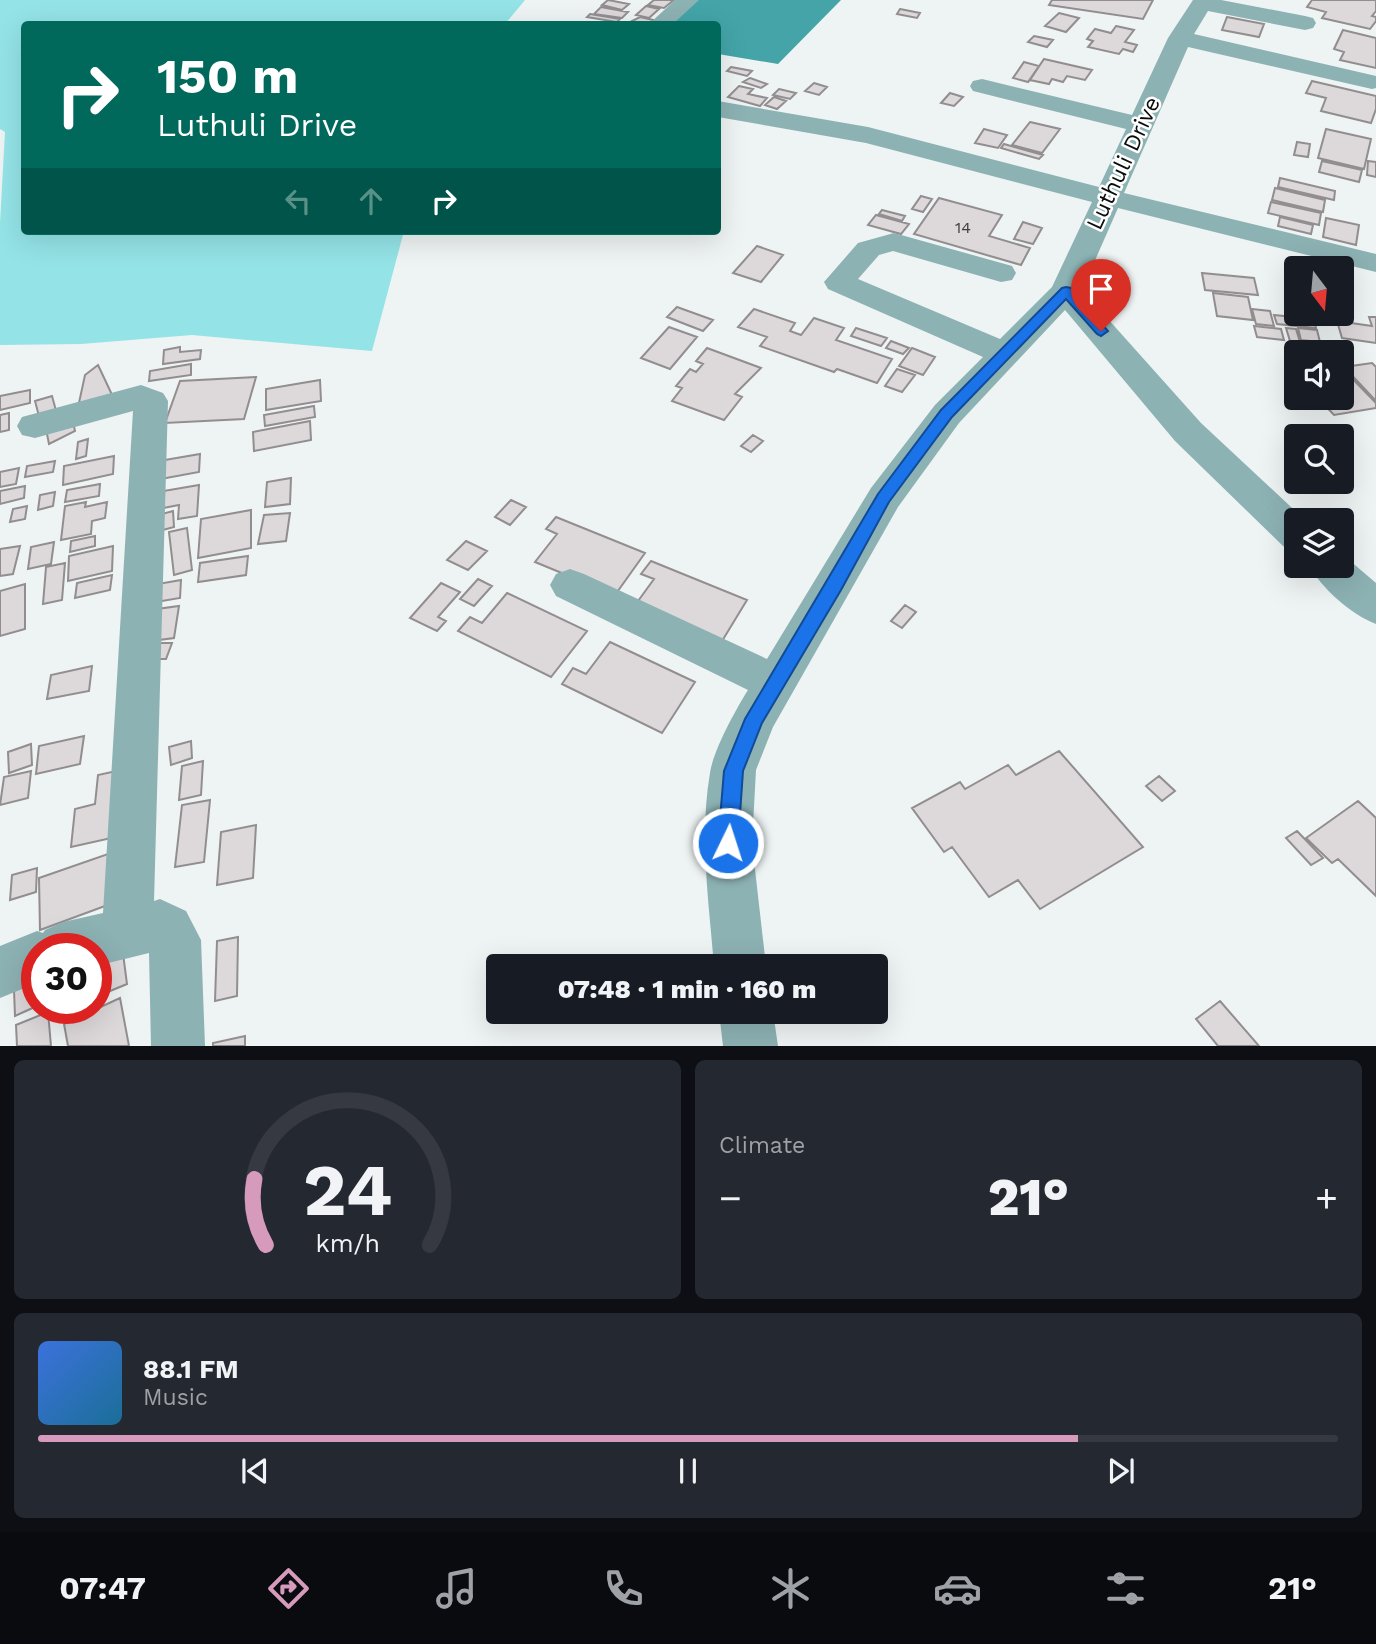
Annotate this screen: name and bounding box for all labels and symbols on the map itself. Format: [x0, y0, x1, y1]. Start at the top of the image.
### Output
street label: Luthuli Drive [1081, 92, 1166, 234]
house number: 14 [955, 218, 971, 237]
north arrow [1284, 256, 1354, 326]
pin [1071, 259, 1131, 331]
position arrow [691, 806, 765, 880]
speed limit sign: 30 [21, 933, 112, 1024]

